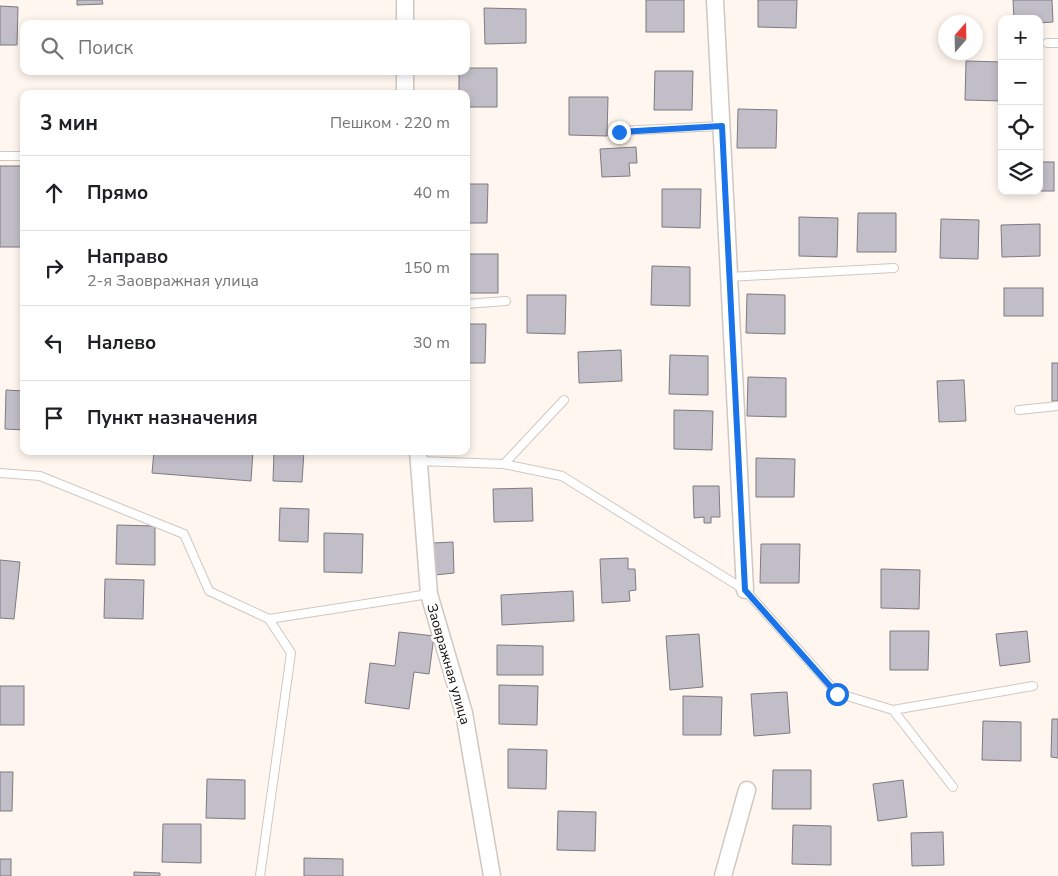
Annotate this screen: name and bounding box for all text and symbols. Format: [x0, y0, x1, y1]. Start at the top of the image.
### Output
north arrow [938, 15, 983, 60]
map controls [998, 15, 1043, 195]
button: + [998, 15, 1043, 60]
search box [20, 20, 470, 75]
icon: search [38, 34, 66, 62]
text: Поиск [78, 35, 133, 61]
button: − [998, 60, 1043, 105]
button: locate [998, 105, 1043, 150]
text: 3 мин [40, 109, 98, 137]
text: Пешком · 220 m [330, 112, 450, 134]
route end [608, 121, 631, 144]
button: layers [998, 150, 1043, 195]
icon: ahead [40, 179, 68, 207]
text: Прямо [87, 180, 148, 206]
text: 40 m [413, 182, 450, 204]
text: Направо [87, 244, 168, 270]
icon: right [40, 254, 68, 282]
text: 150 m [403, 257, 450, 279]
text: 2-я Заовражная улица [87, 270, 259, 292]
icon: left [40, 329, 68, 357]
text: Налево [87, 330, 156, 356]
text: 30 m [413, 332, 450, 354]
icon: arrive [40, 404, 68, 432]
text: Пункт назначения [87, 405, 258, 431]
street label: Заовражная улица [422, 601, 475, 727]
route start [826, 683, 849, 706]

